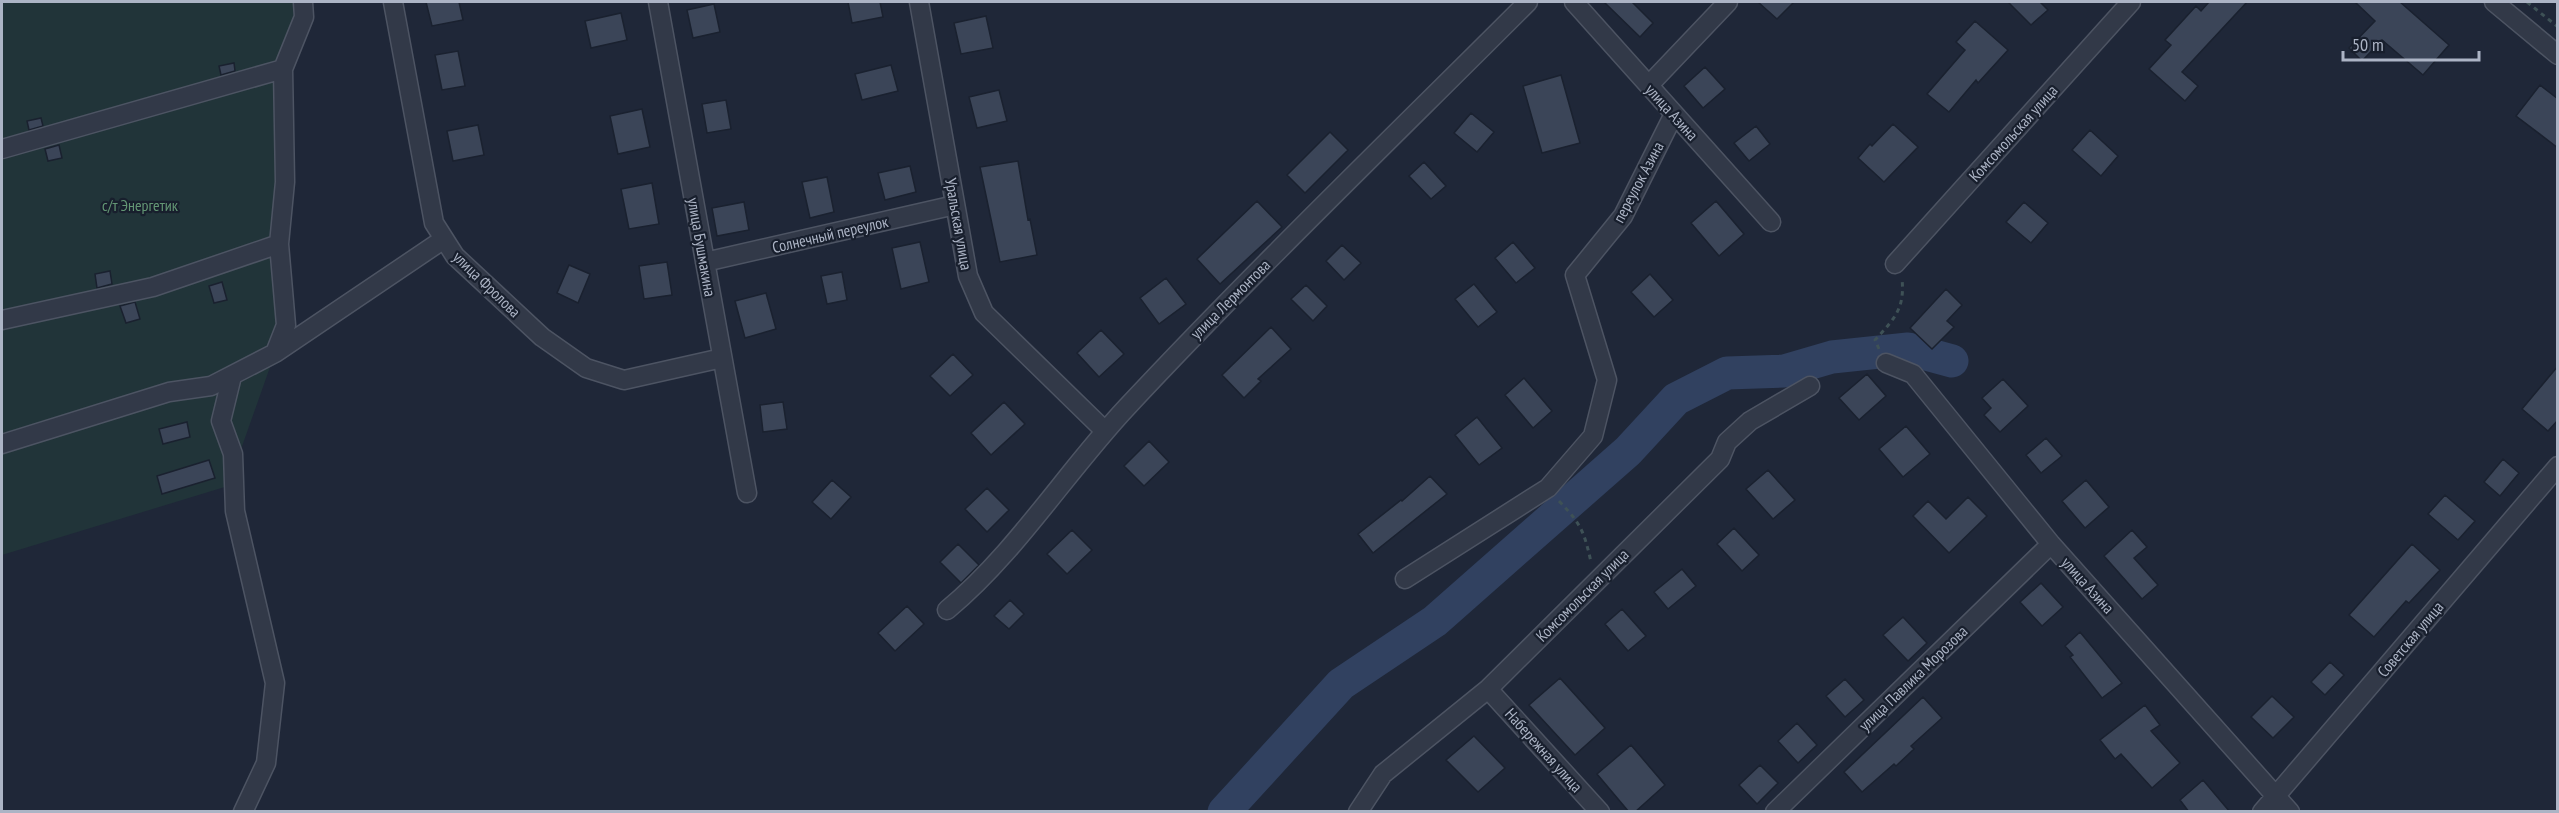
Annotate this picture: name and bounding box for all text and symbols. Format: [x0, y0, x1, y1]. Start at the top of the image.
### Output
scale bar [2343, 24, 2480, 62]
text: 50 m [2352, 33, 2384, 56]
street label: улица Азина [1641, 80, 1703, 144]
street label: Комсомольская улица [1964, 81, 2062, 185]
street label: переулок Азина [1608, 138, 1668, 226]
street label: Уральская улица [941, 177, 977, 271]
park label: с/т Энергетик [102, 195, 179, 215]
street label: улица Бушмакина [683, 196, 721, 298]
street label: Солнечный переулок [770, 211, 891, 257]
street label: улица Фролова [449, 247, 525, 321]
street label: улица Лермонтова [1186, 255, 1274, 343]
street label: Комсомольская улица [1531, 544, 1633, 646]
street label: улица Азина [2057, 553, 2119, 617]
street label: Советская улица [2373, 597, 2447, 681]
street label: улица Павлика Морозова [1854, 621, 1972, 735]
street label: Набережная улица [1501, 704, 1587, 796]

